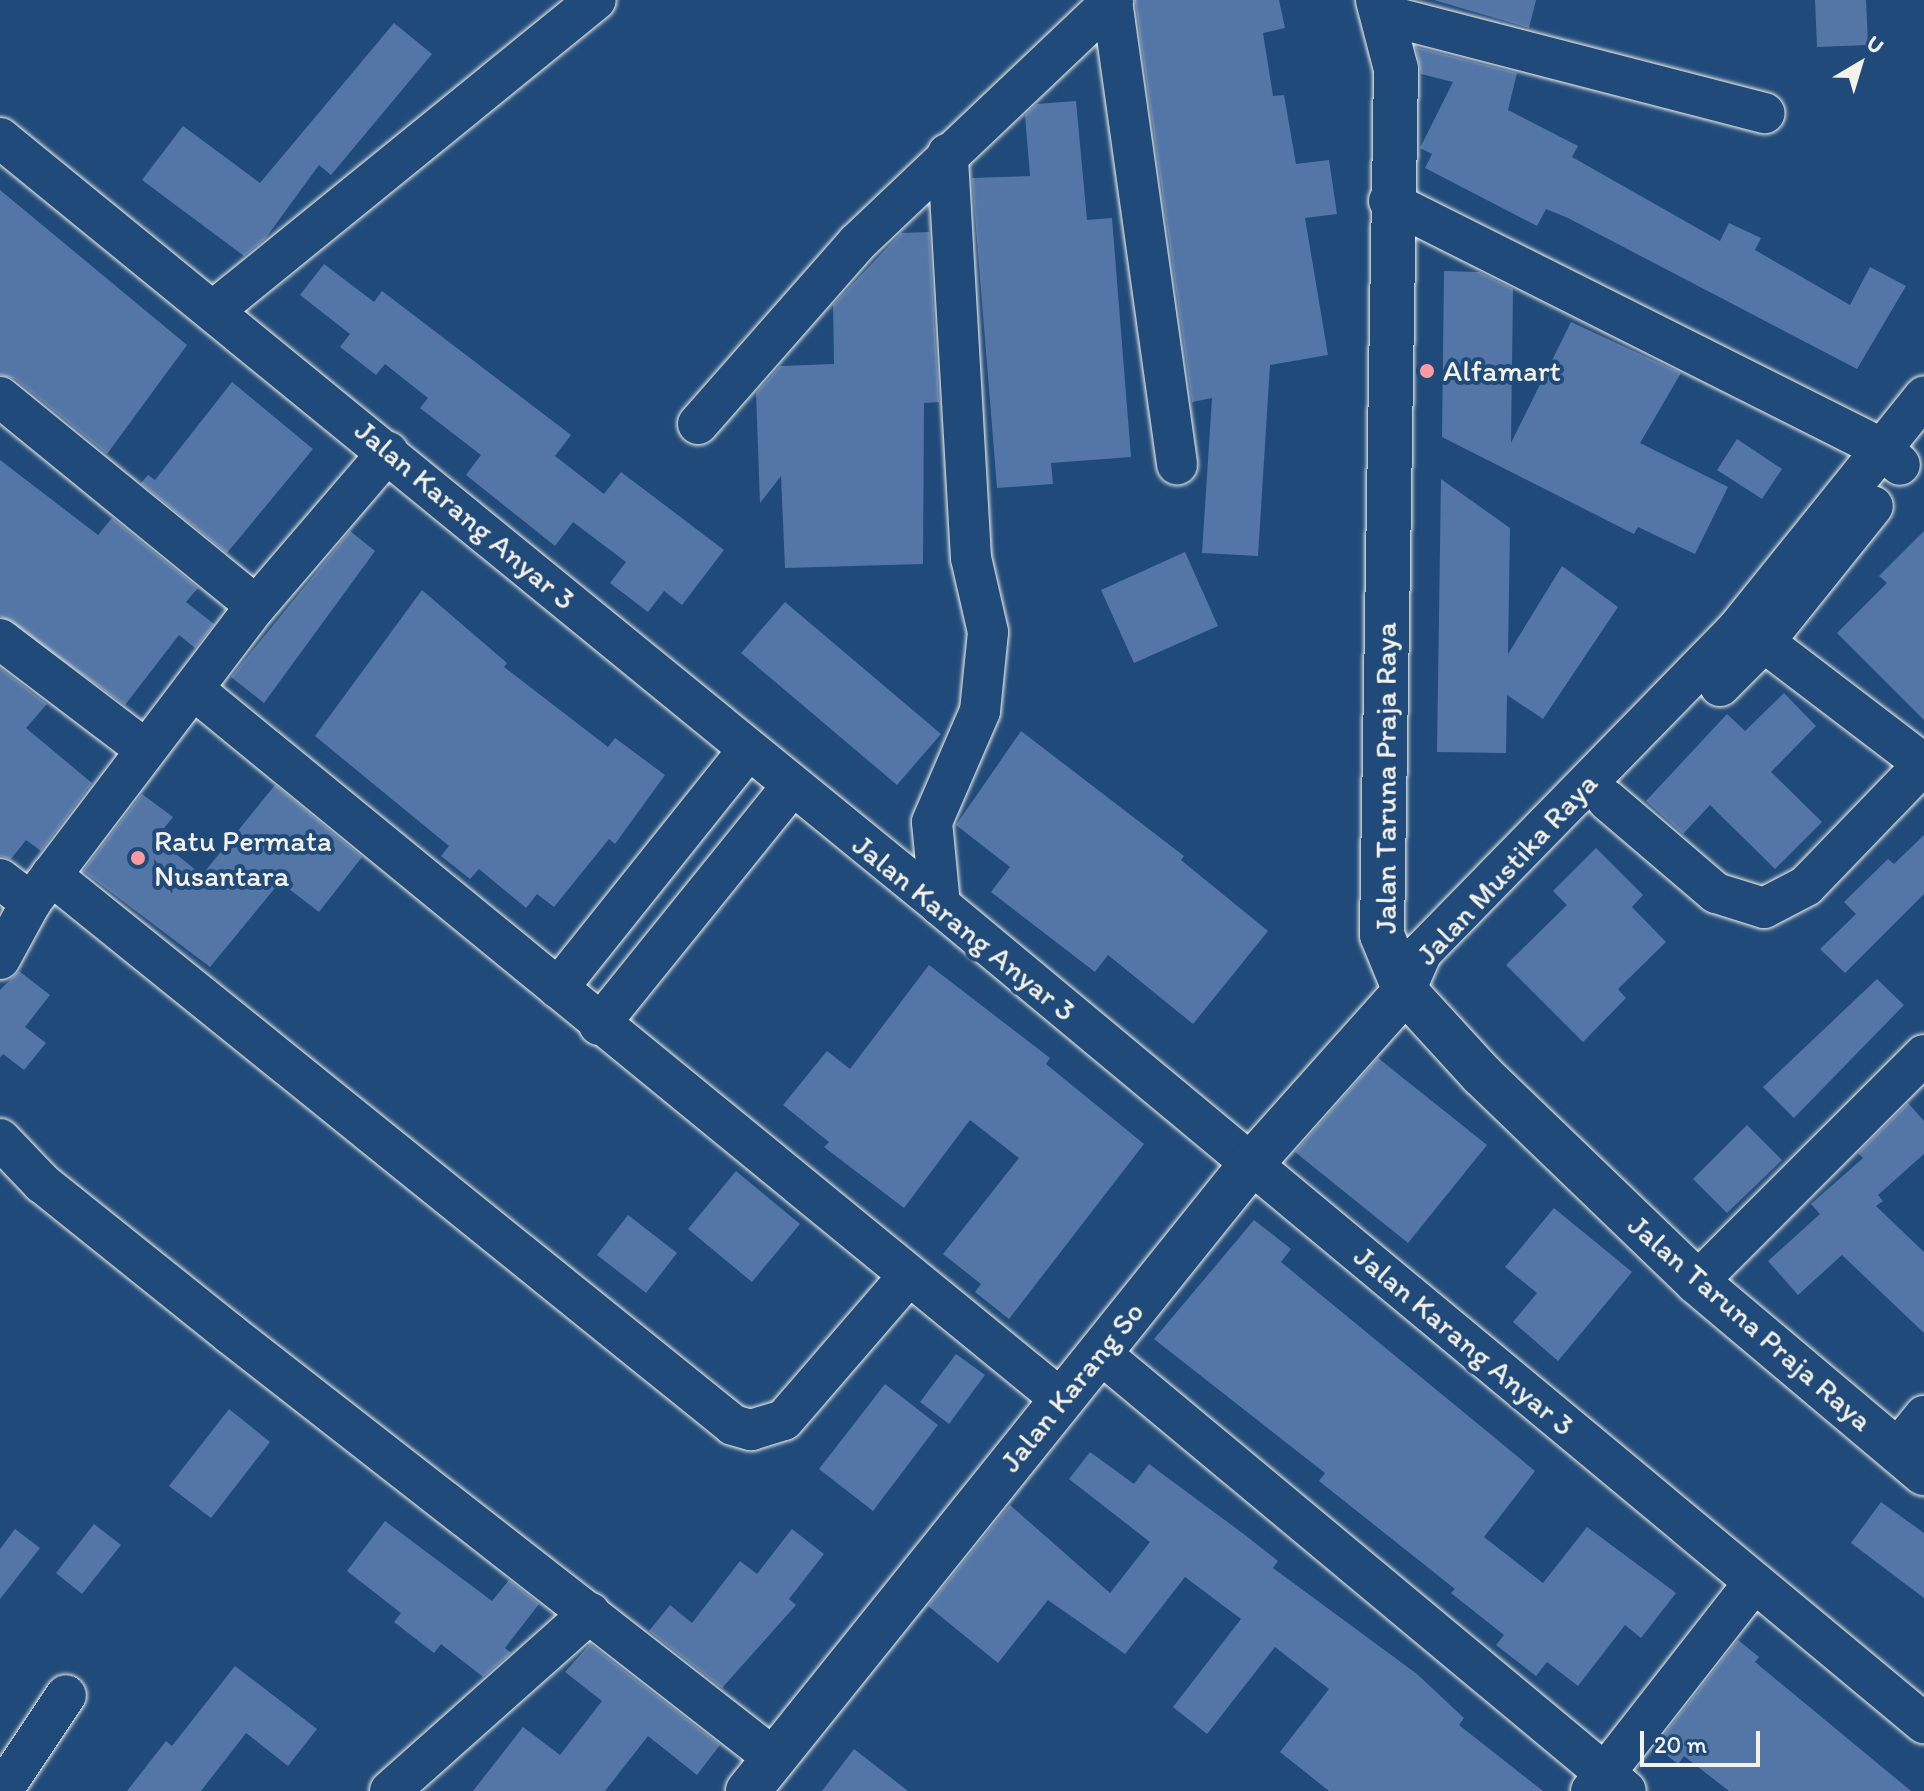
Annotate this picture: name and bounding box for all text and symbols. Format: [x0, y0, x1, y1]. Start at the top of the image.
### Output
north arrow [1820, 24, 1900, 104]
text: U [1861, 30, 1889, 60]
place label: Alfamart [1443, 353, 1561, 389]
marker: Alfamart [1418, 362, 1436, 380]
street label: Jalan Karang Anyar 3 [348, 412, 582, 618]
street label: Jalan Taruna Praja Raya [1368, 624, 1404, 932]
street label: Jalan Mustika Raya [1409, 766, 1605, 972]
place label: Ratu Permata Nusantara [154, 823, 330, 894]
street label: Jalan Karang Anyar 3 [845, 827, 1083, 1029]
marker: Ratu Permata Nusantara [129, 849, 147, 867]
street label: Jalan Taruna Praja Raya [1622, 1209, 1878, 1437]
street label: Jalan Karang Anyar 3 [1347, 1238, 1581, 1444]
street label: Jalan Karang So [993, 1295, 1151, 1479]
scale bar [1644, 1715, 1764, 1765]
text: 20 m [1654, 1730, 1707, 1759]

